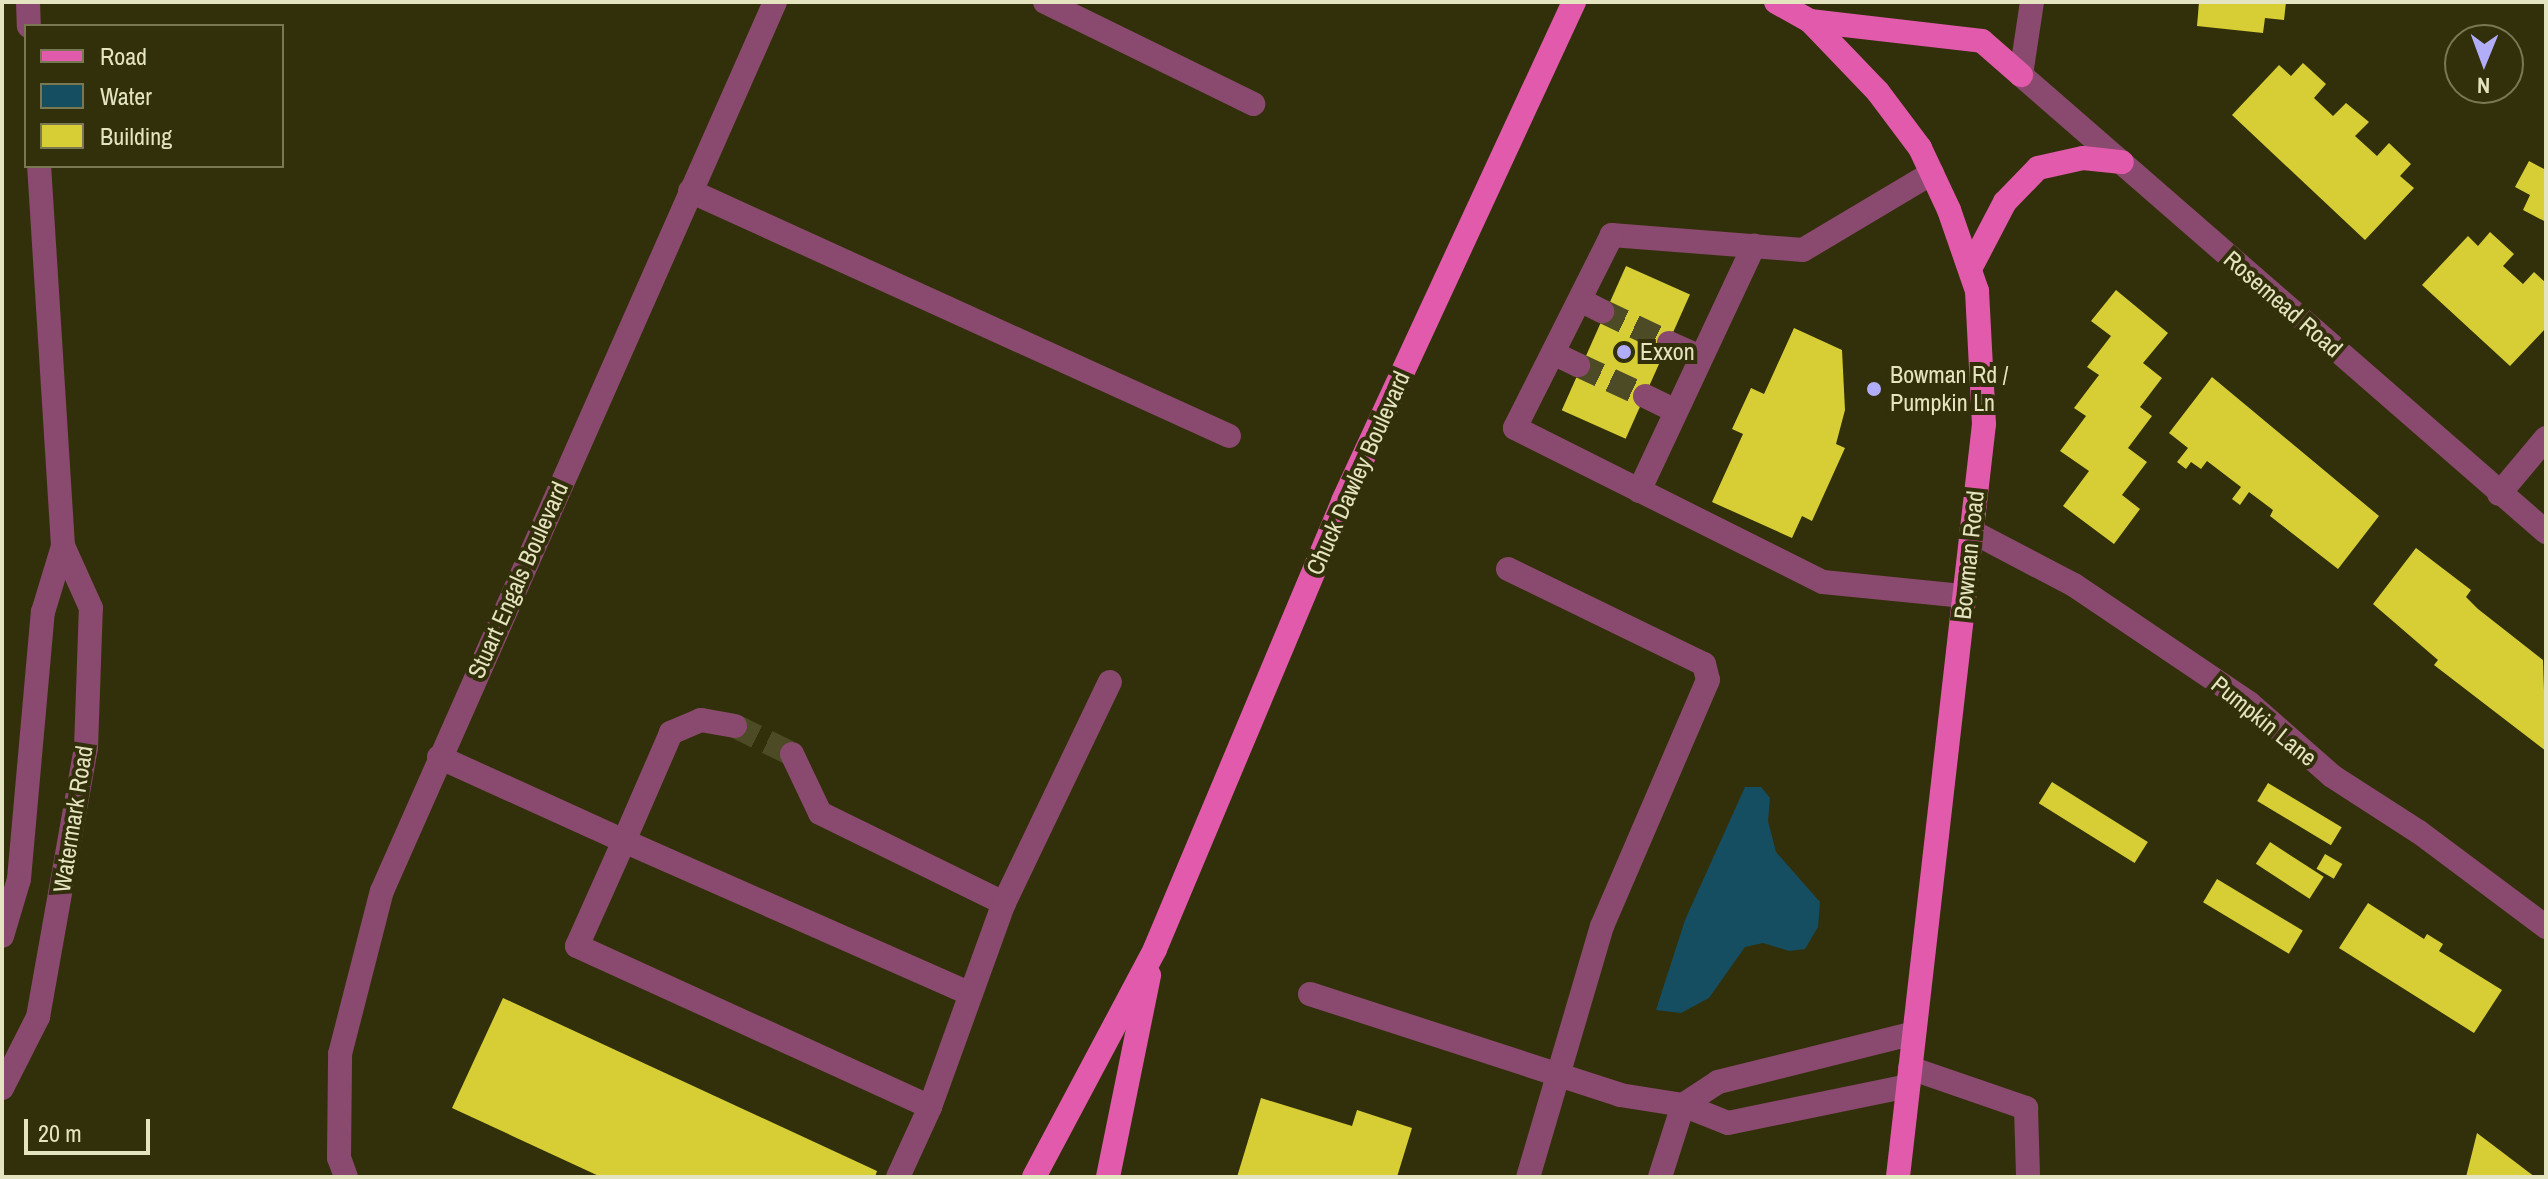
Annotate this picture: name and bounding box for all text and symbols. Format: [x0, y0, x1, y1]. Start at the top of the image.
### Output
legend [24, 24, 284, 168]
north arrow [2444, 24, 2524, 104]
text: Road [100, 40, 147, 72]
text: N [2477, 71, 2490, 101]
text: Water [100, 80, 152, 112]
text: Building [100, 120, 172, 152]
street label: Rosemead Road [2218, 245, 2348, 363]
place label: Exxon [1640, 338, 1695, 366]
marker: Exxon [1615, 343, 1633, 361]
place label: Bowman Rd / Pumpkin Ln [1890, 361, 2008, 417]
street label: Chuck Dawley Boulevard [1300, 367, 1416, 579]
marker: Bowman Rd / Pumpkin Ln [1865, 380, 1883, 398]
street label: Stuart Engals Boulevard [462, 477, 574, 683]
street label: Bowman Road [1948, 489, 1990, 621]
street label: Pumpkin Lane [2206, 670, 2322, 772]
street label: Watermark Road [47, 744, 99, 894]
scale bar [28, 1103, 154, 1153]
text: 20 m [38, 1117, 82, 1149]

